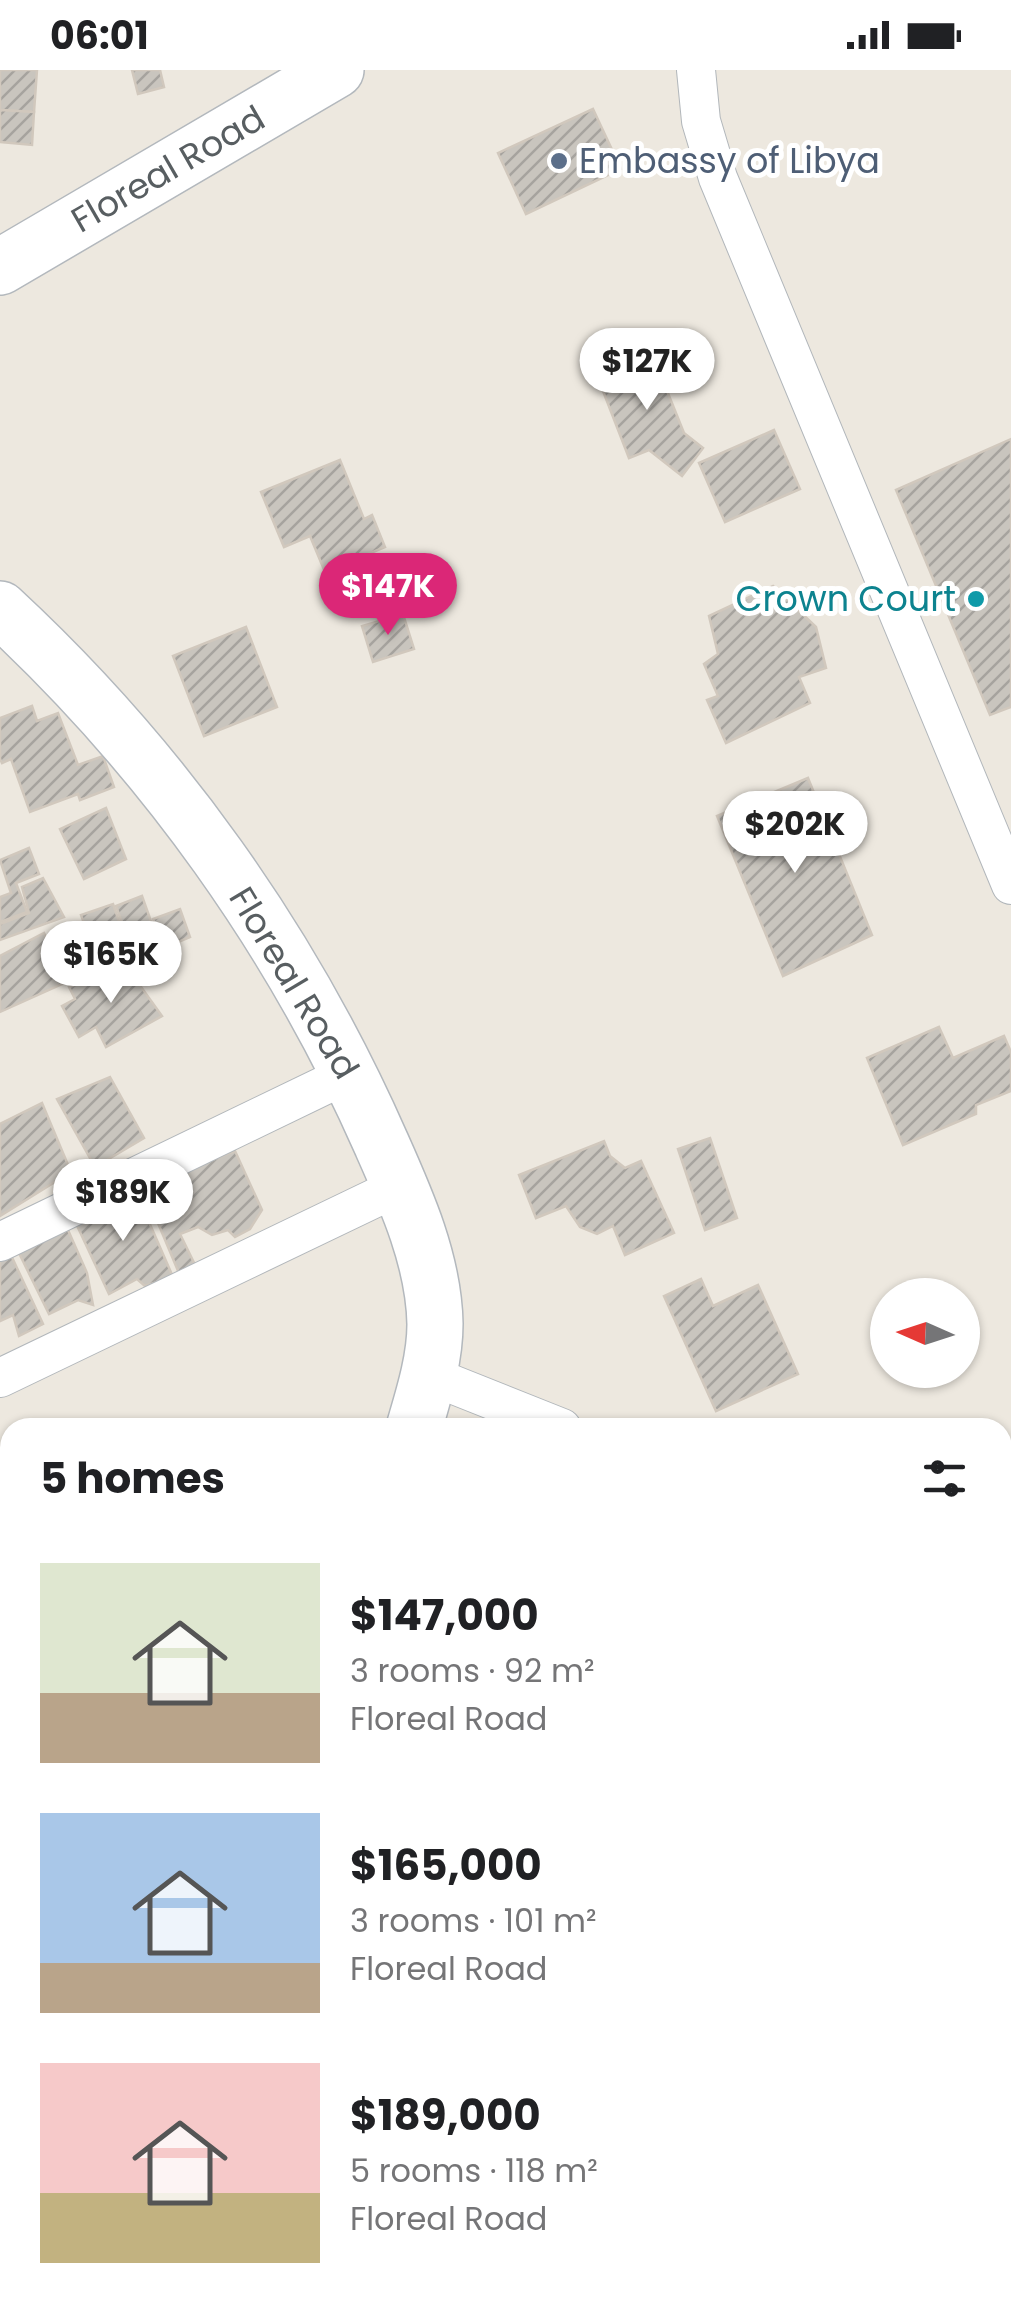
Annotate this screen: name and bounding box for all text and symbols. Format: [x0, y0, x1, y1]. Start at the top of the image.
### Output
text: 06:01 [50, 9, 149, 62]
street label: Floreal Road [62, 93, 274, 244]
place label: Embassy of Libya [579, 136, 880, 185]
marker: Embassy of Libya [548, 150, 570, 172]
pin: $127K [577, 328, 717, 413]
text: $127K [602, 338, 692, 383]
pin: $147K [318, 553, 458, 638]
text: $147K [341, 563, 435, 608]
place label: Crown Court [735, 574, 956, 623]
marker: Crown Court [965, 588, 987, 610]
pin: $202K [725, 791, 865, 876]
text: $202K [745, 801, 845, 846]
street label: Floreal Road [218, 878, 371, 1088]
pin: $165K [41, 921, 181, 1006]
text: $165K [63, 931, 159, 976]
pin: $189K [53, 1159, 193, 1244]
text: $189K [75, 1169, 171, 1214]
north arrow [870, 1278, 980, 1388]
map controls [870, 1278, 980, 1388]
text: 5 homes [40, 1449, 225, 1508]
icon: filters [917, 1451, 972, 1506]
text: $147,000 [350, 1586, 539, 1645]
icon: home [120, 1603, 240, 1723]
text: 3 rooms · 92 m² [350, 1648, 594, 1693]
text: Floreal Road [350, 1696, 548, 1741]
text: $165,000 [350, 1836, 542, 1895]
icon: home [120, 1853, 240, 1973]
text: 3 rooms · 101 m² [350, 1898, 596, 1943]
text: Floreal Road [350, 1946, 548, 1991]
text: $189,000 [350, 2086, 541, 2145]
icon: home [120, 2103, 240, 2223]
text: 5 rooms · 118 m² [350, 2148, 598, 2193]
text: Floreal Road [350, 2196, 548, 2241]

